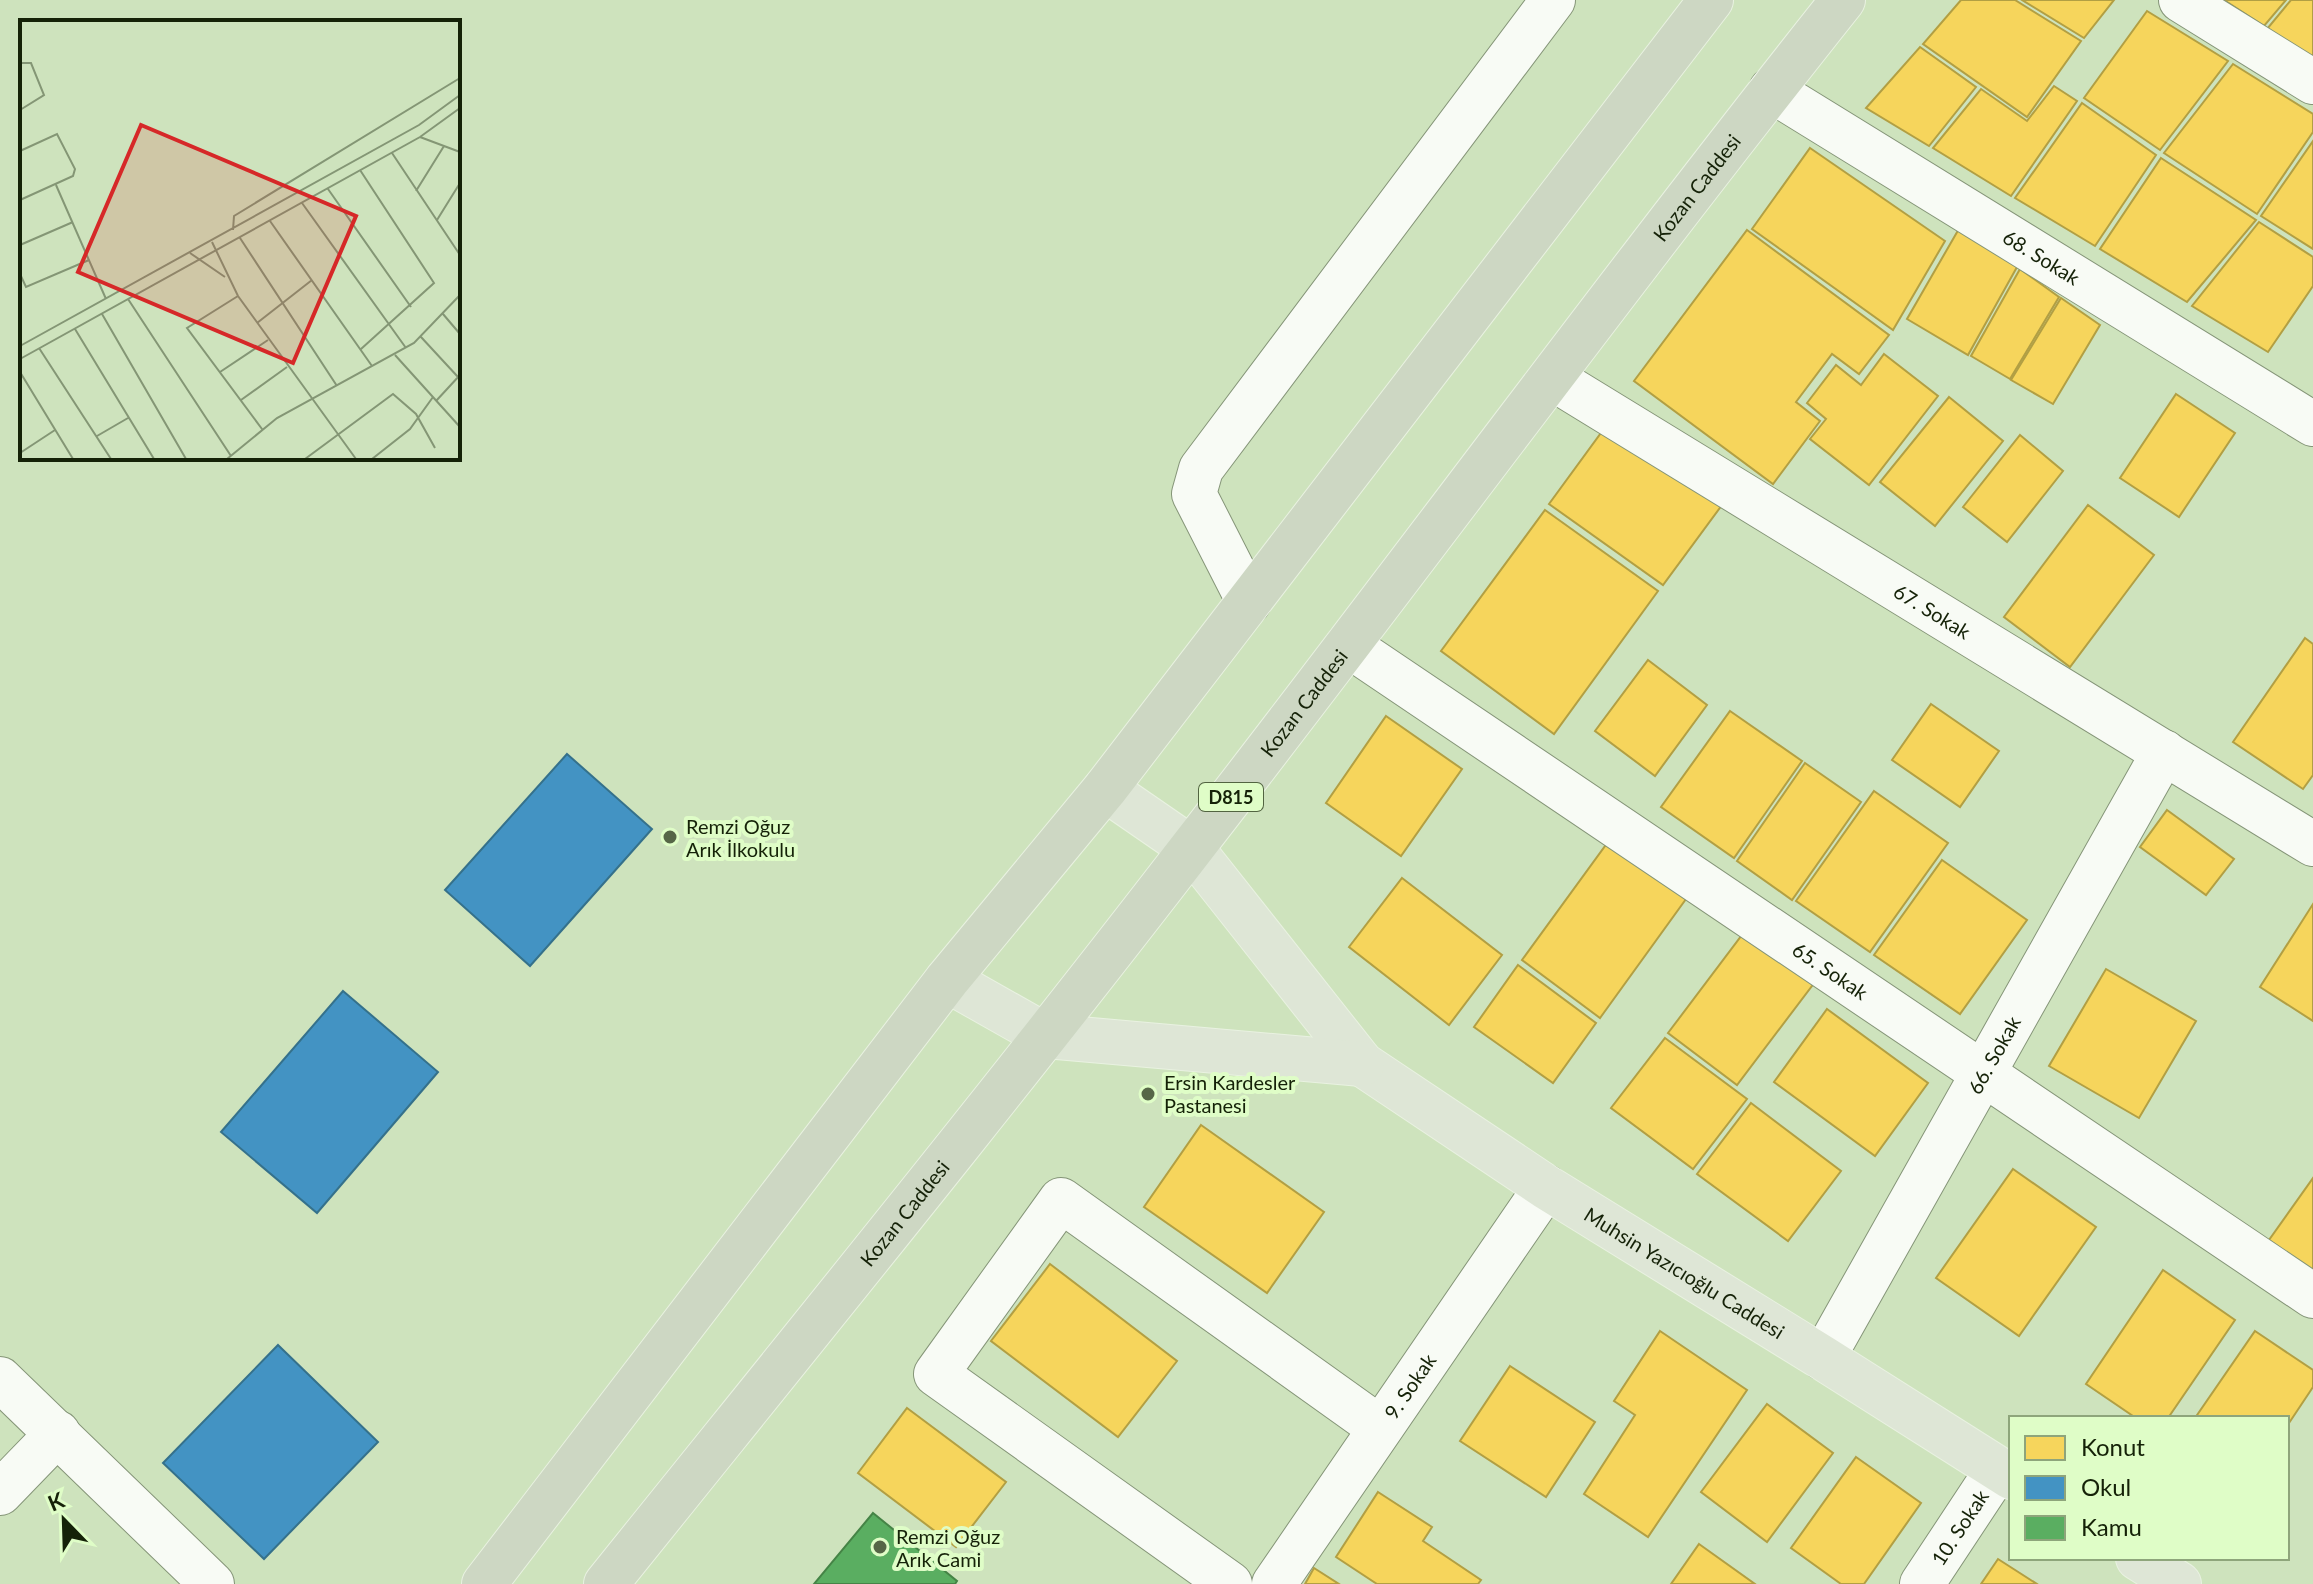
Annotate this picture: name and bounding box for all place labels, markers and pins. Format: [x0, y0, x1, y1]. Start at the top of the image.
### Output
place label: Remzi Oğuz Arık İlkokulu [686, 814, 795, 861]
marker: Remzi Oğuz Arık İlkokulu [661, 828, 679, 846]
place label: Ersin Kardesler Pastanesi [1164, 1070, 1296, 1117]
marker: Ersin Kardesler Pastanesi [1139, 1085, 1157, 1103]
place label: Remzi Oğuz Arık Cami [896, 1524, 1000, 1571]
marker: Remzi Oğuz Arık Cami [871, 1538, 889, 1556]

